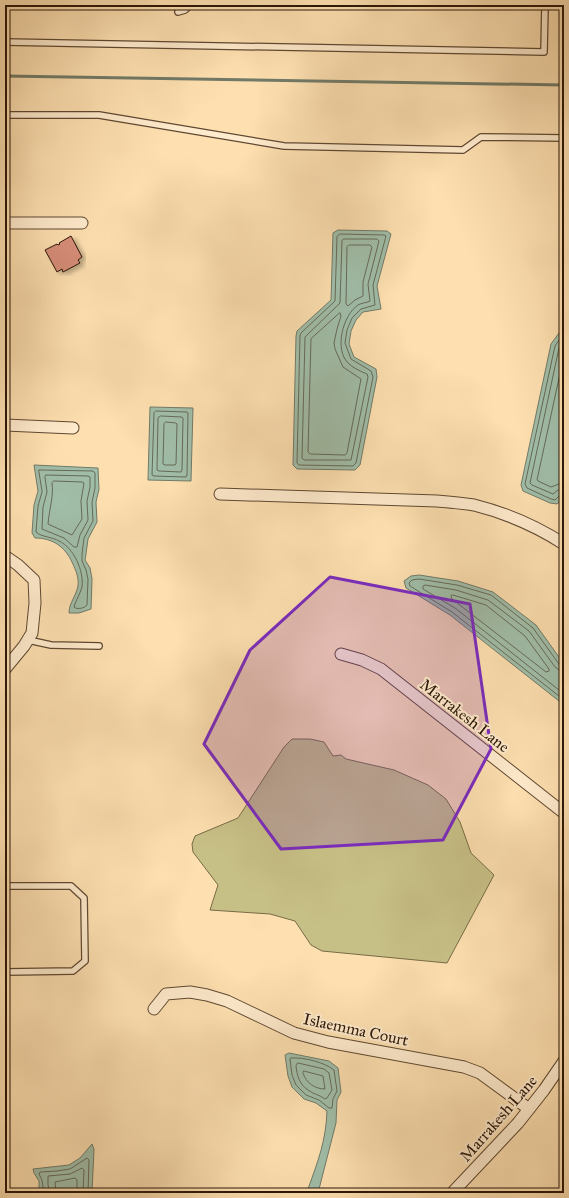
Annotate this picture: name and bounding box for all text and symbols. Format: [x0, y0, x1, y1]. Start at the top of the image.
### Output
street label: Marrakesh Lane [416, 675, 513, 756]
street label: Islaemma Court [302, 1009, 410, 1050]
street label: Marrakesh Lane [456, 1071, 541, 1165]

